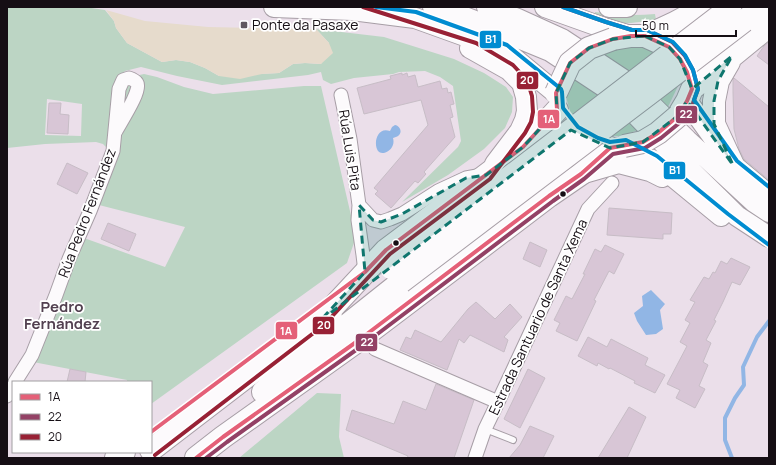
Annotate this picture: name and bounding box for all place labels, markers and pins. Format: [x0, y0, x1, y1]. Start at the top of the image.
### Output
place label: Ponte da Pasaxe [252, 15, 359, 34]
marker: Ponte da Pasaxe [239, 20, 249, 30]
unlabelled marker [558, 189, 568, 199]
unlabelled marker [391, 238, 401, 248]

